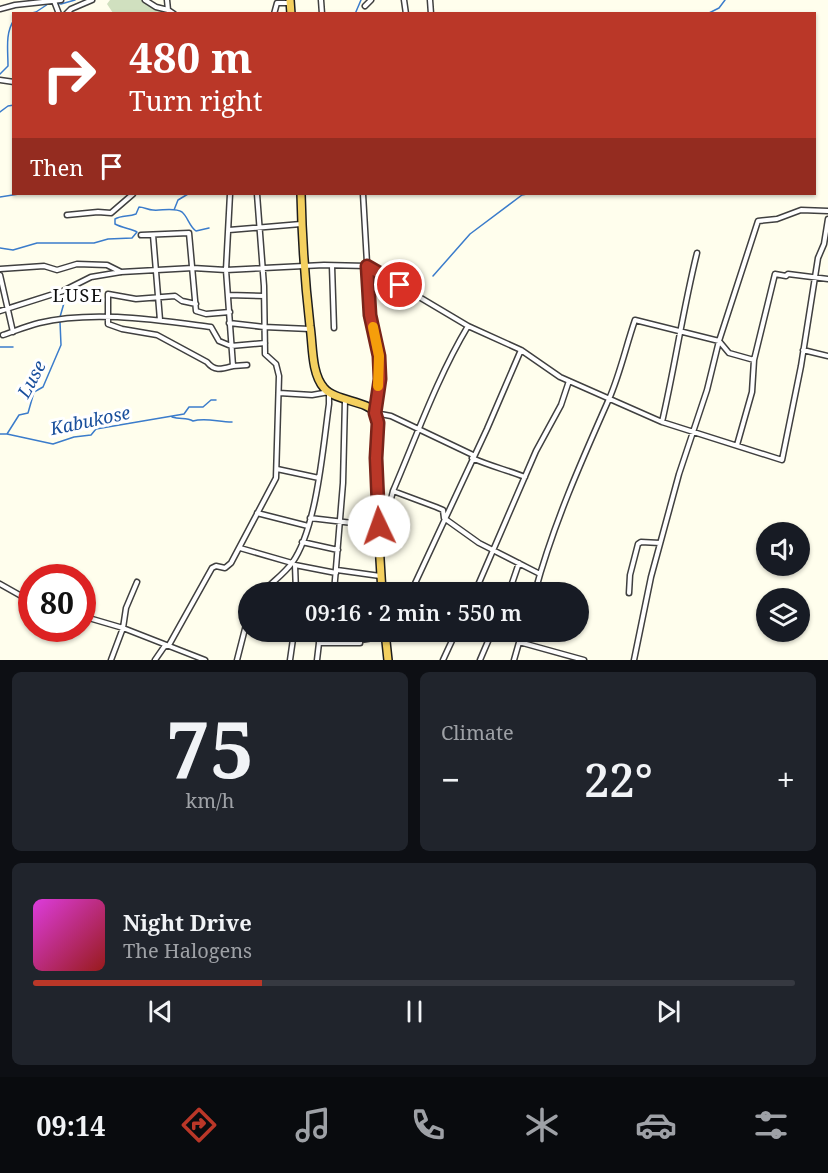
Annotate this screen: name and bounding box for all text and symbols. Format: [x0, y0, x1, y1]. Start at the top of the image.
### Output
text: 480 m [129, 28, 253, 85]
icon: right [30, 36, 108, 114]
text: Turn right [129, 82, 262, 119]
icon: arrive [95, 150, 128, 183]
text: Then [30, 152, 83, 182]
pin [374, 259, 425, 310]
icon: arrive [383, 268, 416, 301]
district label: LUSE [52, 283, 104, 307]
water label: Luse [11, 356, 51, 403]
water label: Kabukose [47, 400, 132, 440]
position arrow [347, 494, 411, 558]
map controls [756, 522, 810, 642]
button: sound [756, 522, 810, 576]
speed limit sign: 80 [18, 564, 96, 642]
button: layers [756, 588, 810, 642]
text: 09:16 · 2 min · 550 m [305, 597, 522, 627]
text: 75 [166, 695, 254, 801]
text: Climate [441, 719, 514, 746]
text: 22° [584, 749, 653, 810]
text: − [441, 757, 460, 802]
text: + [777, 757, 795, 802]
text: km/h [185, 787, 235, 814]
text: Night Drive [123, 907, 252, 937]
text: The Halogens [123, 937, 252, 964]
icon: previous [144, 995, 177, 1028]
icon: pause [398, 995, 431, 1028]
icon: next [652, 995, 685, 1028]
icon: directions [178, 1104, 220, 1146]
icon: music [292, 1104, 334, 1146]
icon: phone [407, 1104, 449, 1146]
icon: climate [521, 1104, 563, 1146]
icon: car [635, 1104, 677, 1146]
icon: filters [750, 1104, 792, 1146]
text: 09:14 [36, 1107, 105, 1144]

